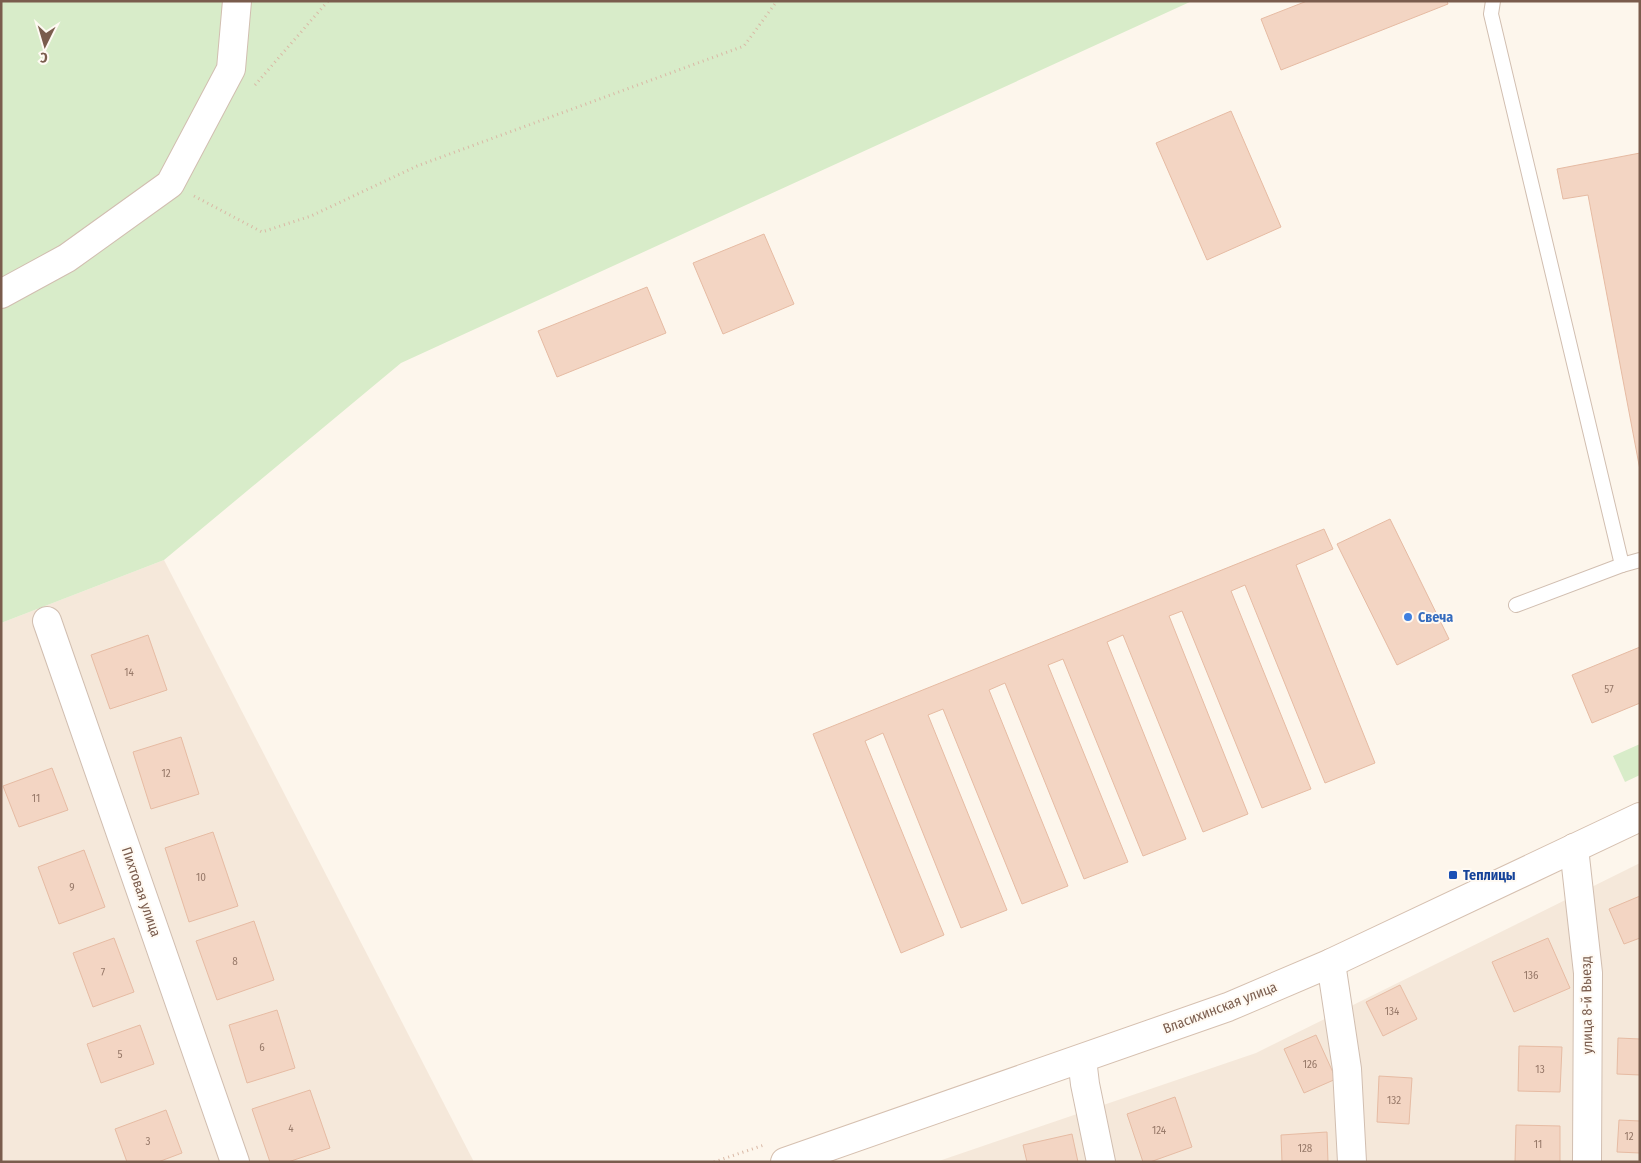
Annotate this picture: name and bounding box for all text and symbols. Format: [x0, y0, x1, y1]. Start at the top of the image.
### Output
north arrow [20, 20, 70, 70]
text: С [39, 49, 48, 66]
place label: Свеча [1418, 609, 1453, 626]
marker: Свеча [1402, 611, 1414, 623]
house number: 14 [124, 666, 134, 679]
house number: 57 [1604, 683, 1614, 696]
house number: 12 [161, 767, 171, 780]
house number: 11 [32, 792, 40, 805]
street label: Пихтовая улица [118, 845, 164, 939]
place label: Теплицы [1463, 867, 1516, 884]
marker: Теплицы [1447, 869, 1459, 881]
house number: 10 [196, 871, 206, 884]
house number: 9 [69, 881, 75, 894]
house number: 8 [232, 955, 238, 968]
street label: улица 8-й Выезд [1578, 956, 1596, 1054]
house number: 7 [101, 966, 106, 979]
house number: 136 [1524, 969, 1539, 982]
street label: Власихинская улица [1161, 978, 1280, 1038]
house number: 134 [1385, 1005, 1400, 1018]
house number: 6 [259, 1041, 265, 1054]
house number: 5 [117, 1048, 123, 1061]
house number: 126 [1303, 1058, 1318, 1071]
house number: 13 [1535, 1063, 1545, 1076]
house number: 132 [1387, 1094, 1401, 1107]
house number: 4 [288, 1122, 294, 1135]
house number: 124 [1152, 1124, 1167, 1137]
house number: 12 [1624, 1130, 1634, 1143]
house number: 3 [146, 1135, 151, 1148]
house number: 11 [1534, 1138, 1542, 1151]
house number: 128 [1298, 1142, 1313, 1155]

